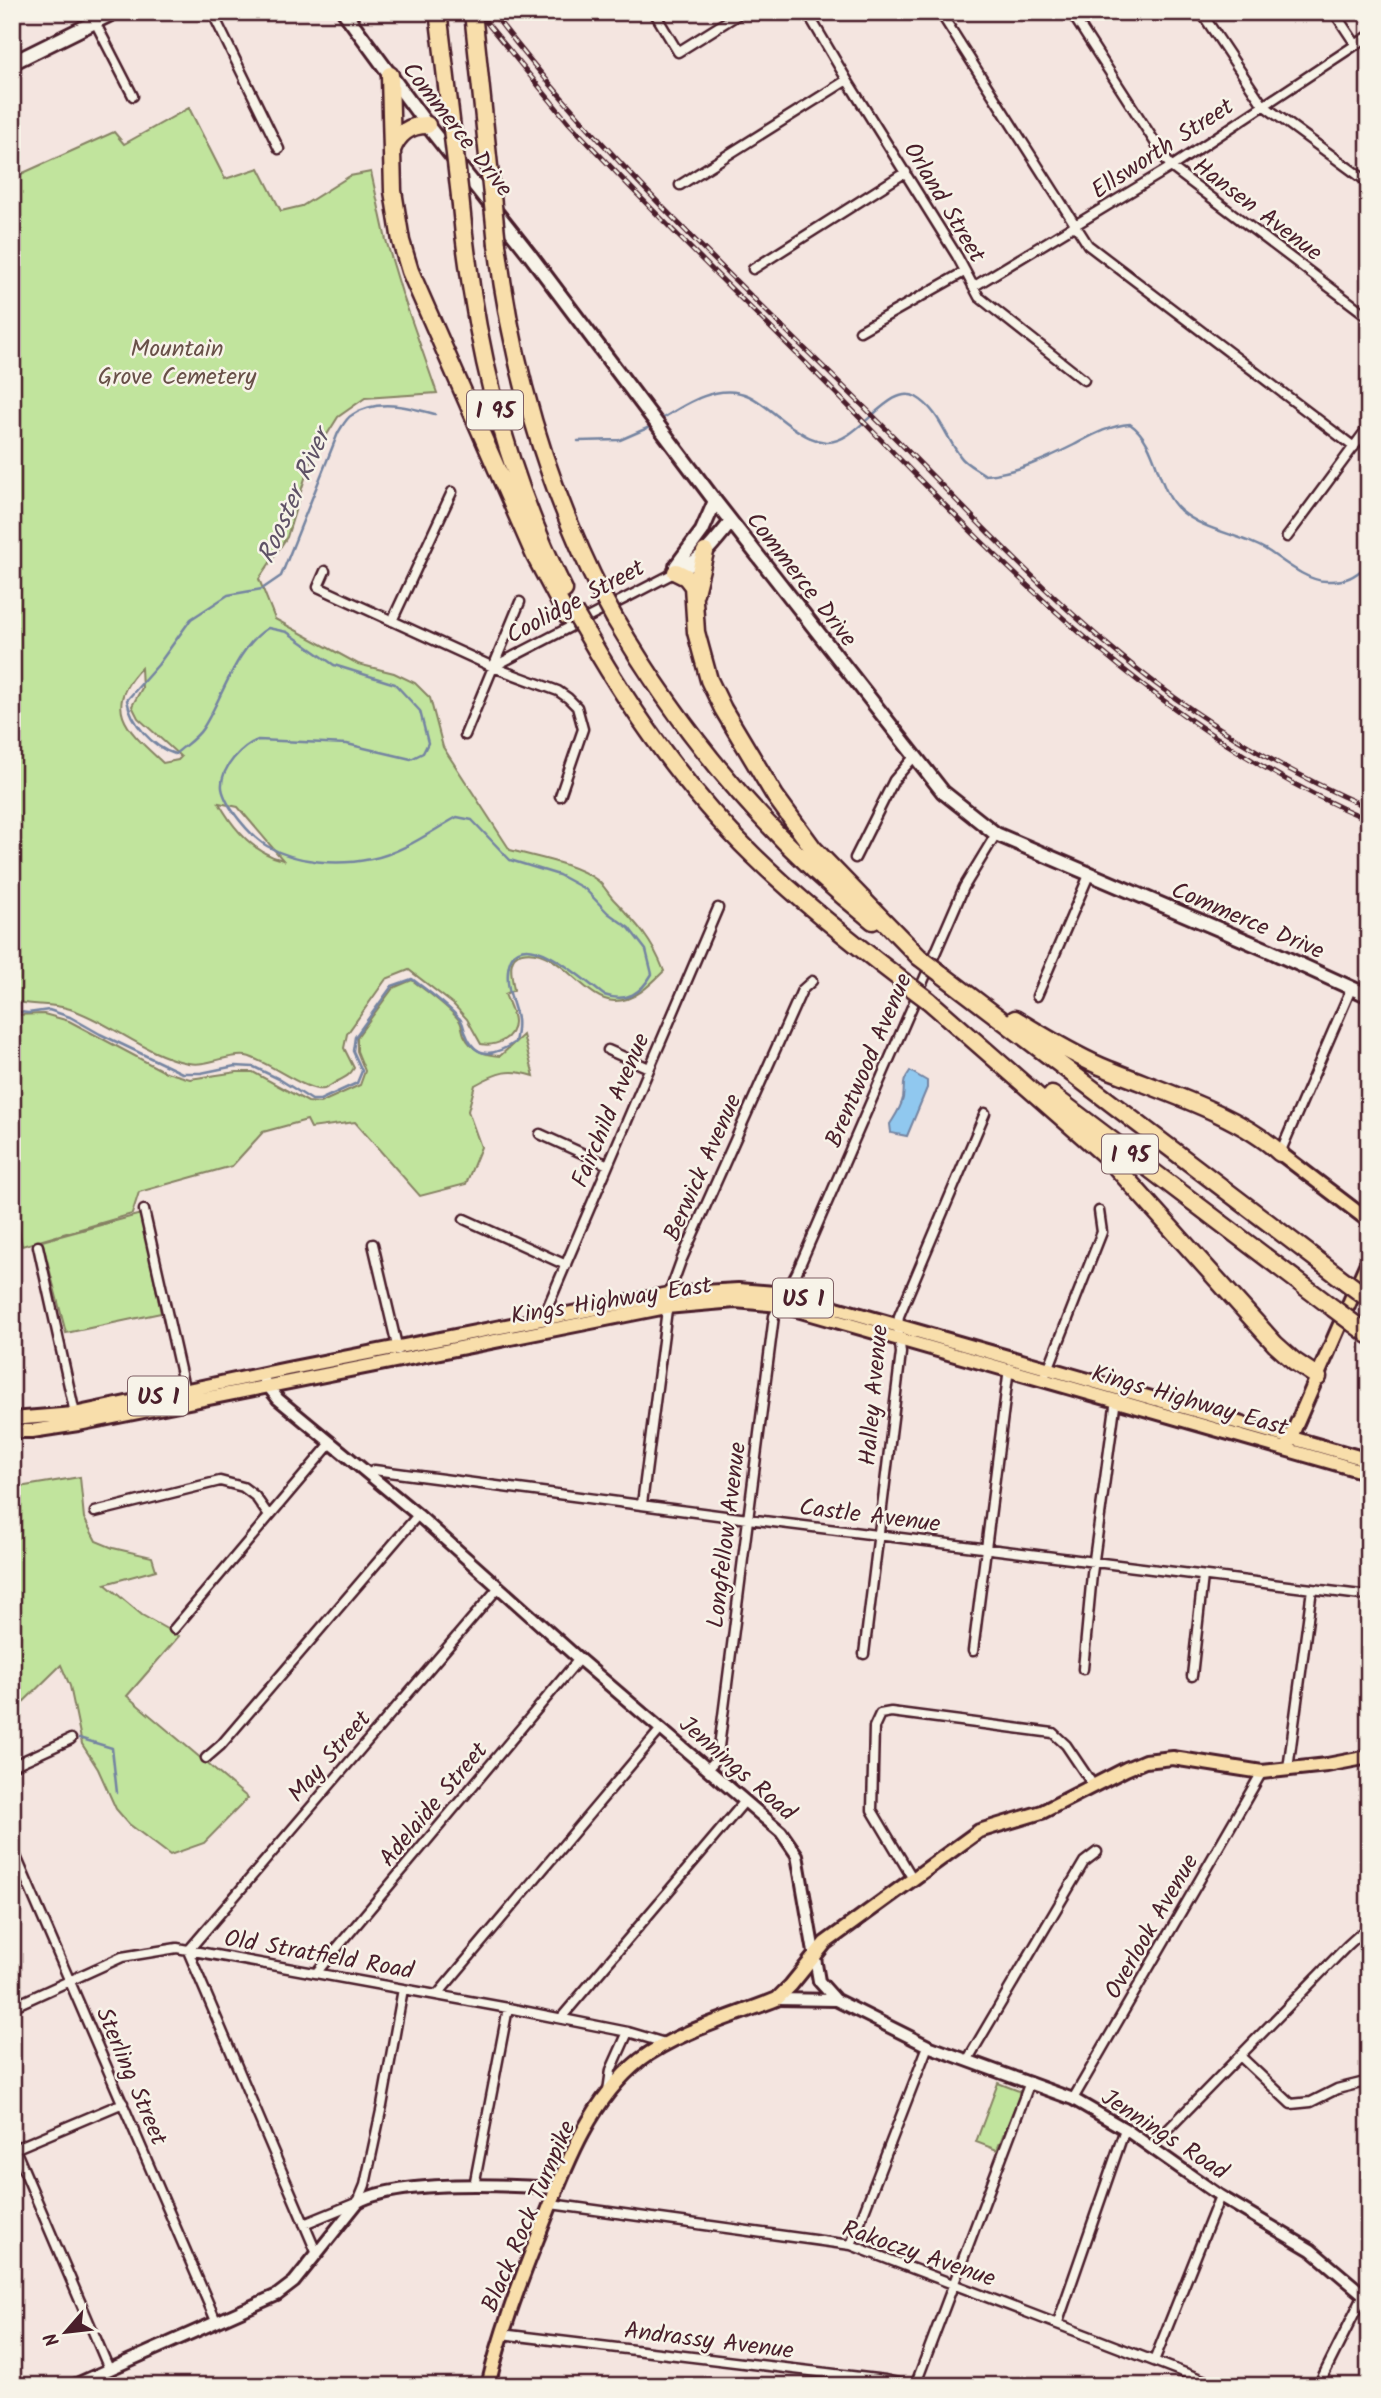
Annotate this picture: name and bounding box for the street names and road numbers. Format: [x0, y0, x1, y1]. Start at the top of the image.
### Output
street label: Commerce Drive [391, 54, 523, 206]
street label: Ellsworth Street [1084, 88, 1243, 210]
street label: Orland Street [892, 135, 996, 271]
street label: Hansen Avenue [1184, 148, 1331, 272]
road number: I 95 [467, 390, 523, 430]
street label: Commerce Drive [735, 504, 867, 656]
street label: Coolidge Street [499, 549, 653, 655]
street label: Commerce Drive [1165, 872, 1330, 971]
street label: Brentwood Avenue [815, 967, 924, 1154]
street label: Fairchild Avenue [561, 1027, 662, 1194]
street label: Berwick Avenue [653, 1087, 753, 1248]
road number: I 95 [1102, 1134, 1158, 1174]
street label: Kings Highway East [508, 1266, 715, 1337]
road number: US 1 [773, 1278, 833, 1317]
street label: Halley Avenue [849, 1323, 900, 1467]
street label: Kings Highway East [1087, 1355, 1293, 1448]
road number: US 1 [128, 1376, 188, 1415]
street label: Longfellow Avenue [697, 1440, 758, 1630]
street label: Castle Avenue [797, 1488, 943, 1545]
street label: May Street [279, 1701, 382, 1812]
street label: Jennings Road [669, 1707, 805, 1832]
street label: Adelaide Street [370, 1733, 499, 1876]
street label: Overlook Avenue [1095, 1846, 1210, 2007]
street label: Old Stratfield Road [221, 1920, 418, 1992]
street label: Sterling Street [84, 2001, 178, 2153]
street label: Jennings Road [1093, 2079, 1237, 2192]
street label: Black Rock Turnpike [471, 2115, 587, 2318]
street label: Rakoczy Avenue [836, 2210, 1001, 2299]
street label: Andrassy Avenue [622, 2312, 796, 2371]

